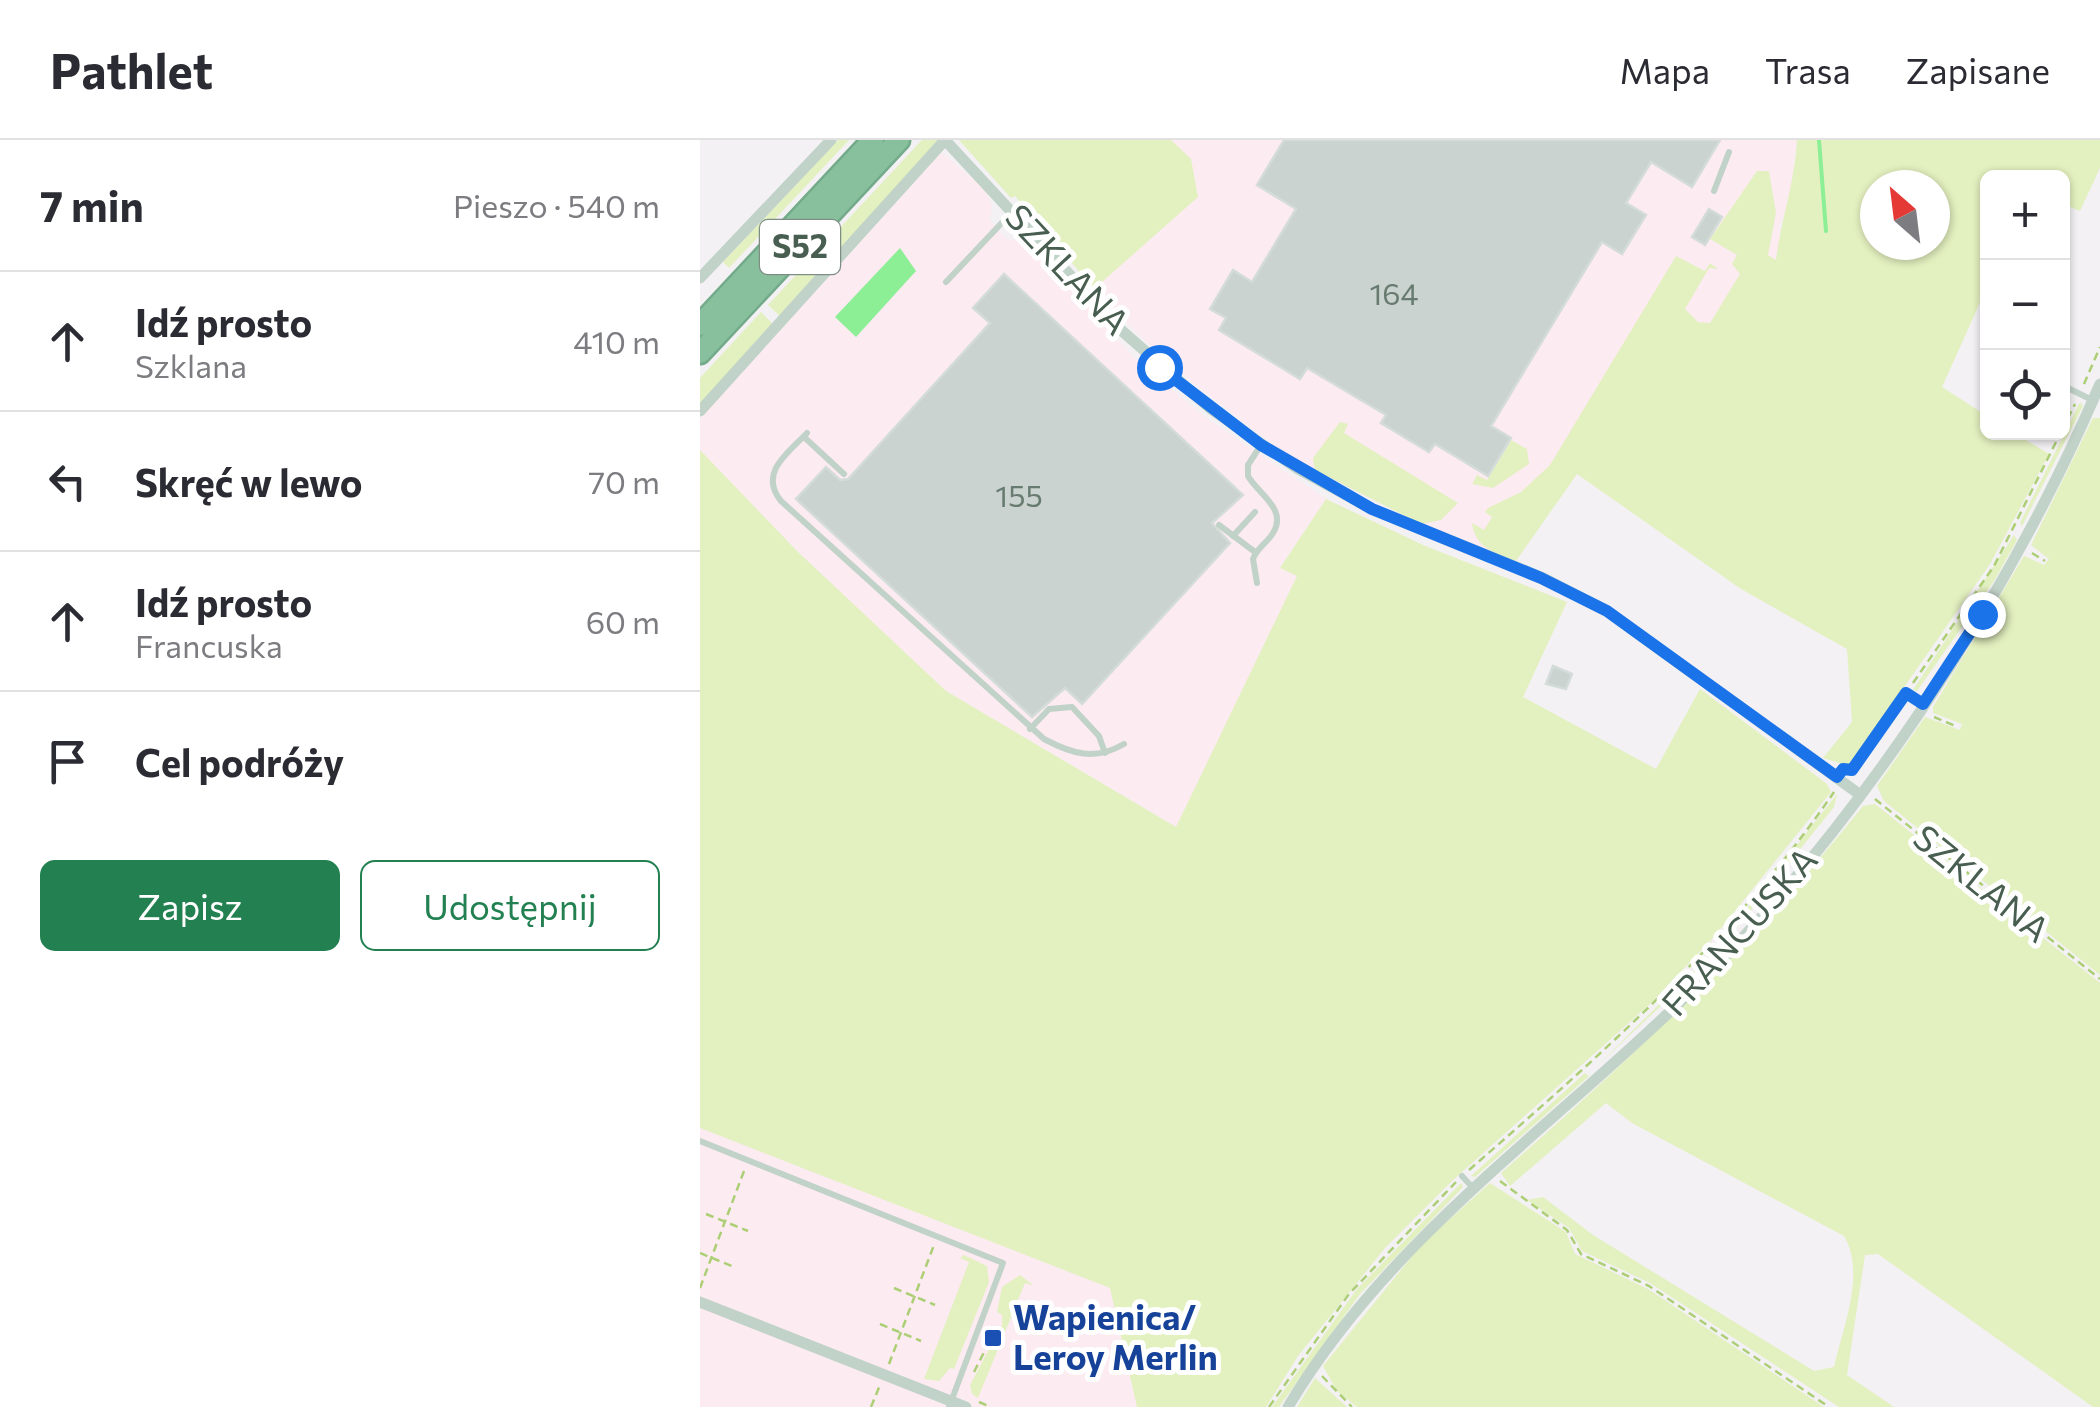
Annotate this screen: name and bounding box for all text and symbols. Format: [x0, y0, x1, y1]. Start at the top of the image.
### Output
text: Pathlet [50, 40, 213, 99]
text: Mapa [1620, 48, 1710, 91]
text: Trasa [1765, 48, 1851, 91]
text: Zapisane [1906, 48, 2050, 91]
north arrow [1860, 170, 1950, 260]
map controls [1980, 170, 2070, 440]
button: + [1980, 170, 2070, 260]
text: 7 min [40, 179, 144, 231]
text: Pieszo · 540 m [453, 185, 660, 225]
street label: SZKLANA [998, 194, 1140, 342]
road number: S52 [760, 220, 840, 274]
button: − [1980, 260, 2070, 350]
house number: 164 [1369, 274, 1419, 311]
text: Idź prosto [135, 298, 312, 345]
icon: ahead [40, 314, 95, 369]
text: 410 m [573, 321, 660, 361]
text: Szklana [135, 345, 247, 385]
route start [1137, 345, 1183, 391]
button: locate [1980, 350, 2070, 440]
icon: left [40, 454, 95, 509]
text: Skręć w lewo [135, 458, 362, 505]
text: 70 m [588, 461, 660, 501]
house number: 155 [995, 476, 1043, 513]
text: Idź prosto [135, 578, 312, 625]
route end [1960, 592, 2006, 638]
icon: ahead [40, 594, 95, 649]
text: 60 m [586, 601, 660, 641]
text: Francuska [135, 625, 283, 665]
icon: arrive [40, 734, 95, 789]
text: Cel podróży [135, 738, 344, 785]
street label: SZKLANA [1906, 814, 2059, 950]
street label: FRANCUSKA [1651, 837, 1825, 1023]
button: Zapisz [40, 860, 340, 951]
button: Udostępnij [360, 860, 660, 951]
place label: Wapienica/ Leroy Merlin [1013, 1294, 1218, 1377]
marker: Wapienica/ Leroy Merlin [982, 1327, 1004, 1349]

